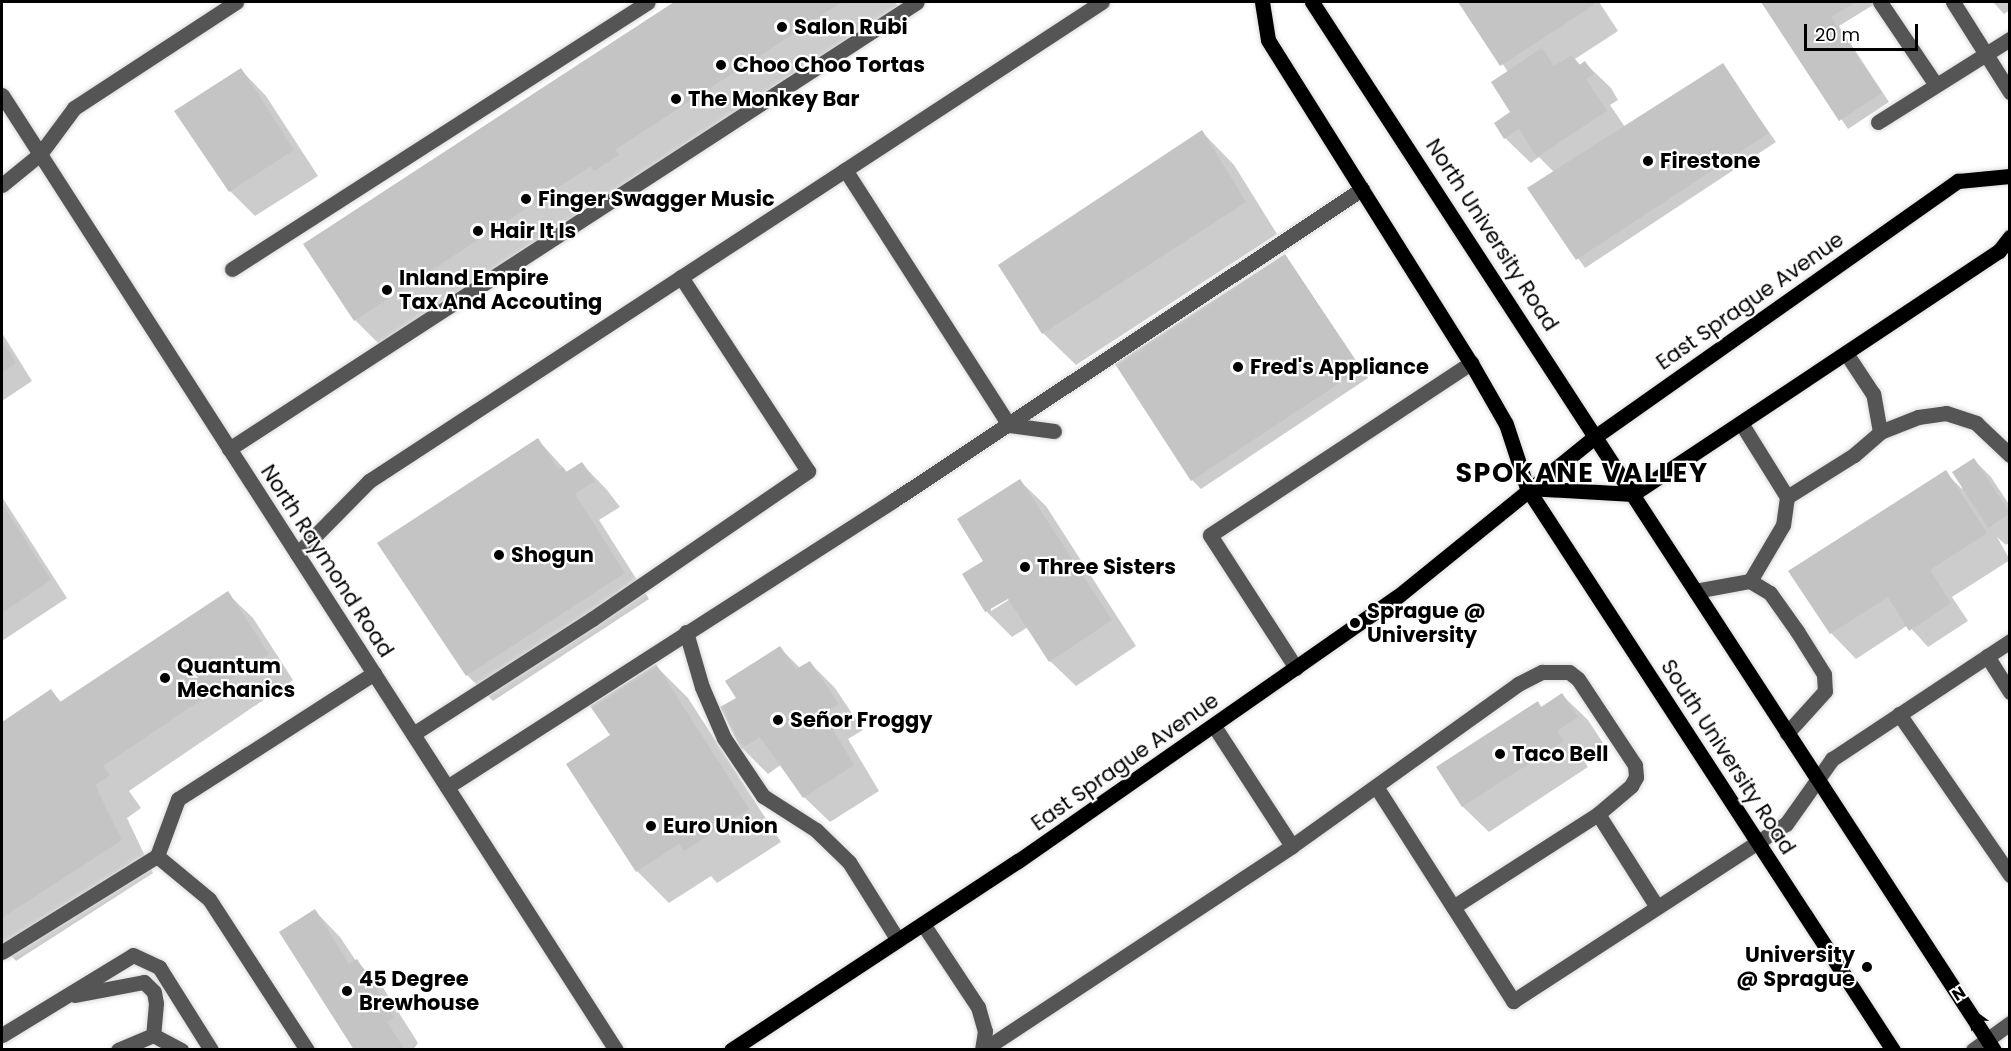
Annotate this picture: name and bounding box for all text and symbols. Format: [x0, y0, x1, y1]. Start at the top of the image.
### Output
scale bar [1807, 12, 1921, 50]
place label: Salon Rubi [794, 14, 908, 40]
marker: Salon Rubi [775, 20, 789, 34]
text: 20 m [1815, 22, 1860, 47]
place label: Choo Choo Tortas [733, 52, 925, 78]
marker: Choo Choo Tortas [714, 58, 728, 72]
place label: The Monkey Bar [688, 86, 859, 112]
marker: The Monkey Bar [669, 92, 683, 106]
street label: North University Road [1420, 134, 1564, 336]
place label: Firestone [1660, 148, 1760, 174]
marker: Firestone [1641, 154, 1655, 168]
place label: Finger Swagger Music [538, 186, 775, 212]
marker: Finger Swagger Music [519, 192, 533, 206]
place label: Hair It Is [490, 218, 576, 244]
marker: Hair It Is [471, 224, 485, 238]
street label: East Sprague Avenue [1651, 227, 1849, 375]
place label: Inland Empire Tax And Accouting [399, 265, 602, 315]
marker: Inland Empire Tax And Accouting [380, 283, 394, 297]
place label: Fred's Appliance [1250, 354, 1429, 380]
marker: Fred's Appliance [1231, 360, 1245, 374]
district label: SPOKANE VALLEY [1455, 457, 1709, 489]
street label: North Raymond Road [255, 460, 399, 662]
place label: Shogun [511, 542, 594, 568]
marker: Shogun [492, 548, 506, 562]
place label: Three Sisters [1037, 554, 1176, 580]
marker: Three Sisters [1018, 560, 1032, 574]
place label: Sprague @ University [1367, 598, 1486, 648]
marker: Sprague @ University [1348, 616, 1362, 630]
place label: Quantum Mechanics [177, 653, 295, 703]
street label: South University Road [1656, 655, 1800, 859]
marker: Quantum Mechanics [158, 671, 172, 685]
street label: East Sprague Avenue [1026, 688, 1224, 836]
place label: Señor Froggy [790, 707, 932, 733]
marker: Señor Froggy [771, 713, 785, 727]
place label: Taco Bell [1512, 741, 1608, 767]
marker: Taco Bell [1493, 747, 1507, 761]
place label: Euro Union [663, 813, 778, 839]
marker: Euro Union [644, 819, 658, 833]
place label: University @ Sprague [1736, 942, 1855, 992]
marker: University @ Sprague [1860, 960, 1874, 974]
place label: 45 Degree Brewhouse [359, 966, 479, 1016]
north arrow [1939, 979, 1999, 1039]
text: N [1948, 981, 1970, 1006]
marker: 45 Degree Brewhouse [340, 984, 354, 998]

